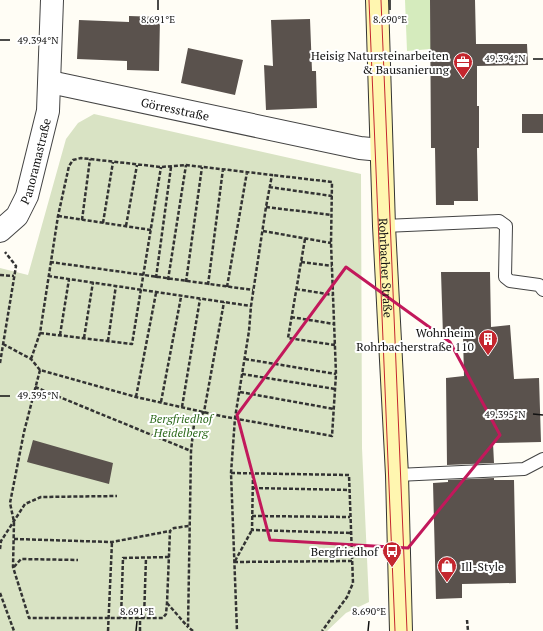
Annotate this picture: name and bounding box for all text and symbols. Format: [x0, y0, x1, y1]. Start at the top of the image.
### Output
text: 8.691°E [141, 13, 175, 26]
text: 8.690°E [373, 13, 407, 26]
text: 49.394°N [18, 34, 59, 47]
place label: Heisig Natursteinarbeiten & Bausanierung [311, 48, 450, 77]
office icon: Heisig Natursteinarbeiten & Bausanierung [452, 51, 474, 79]
text: 49.394°N [485, 52, 526, 65]
street label: Görresstraße [140, 94, 211, 123]
street label: Panoramastraße [17, 117, 53, 207]
street label: Rohrbacher Straße [376, 218, 396, 318]
place label: Wohnheim Rohrbacherstraße 110 [356, 325, 475, 354]
building icon: Wohnheim Rohrbacherstraße 110 [477, 328, 499, 356]
text: 49.395°N [18, 389, 59, 402]
text: 49.395°N [485, 408, 526, 421]
park label: Bergfriedhof Heidelberg [149, 411, 215, 440]
bus stop icon: Bergfriedhof [381, 540, 403, 568]
place label: Bergfriedhof [311, 544, 379, 559]
shop icon: Ill-Style [436, 555, 458, 583]
place label: Ill-Style [461, 559, 504, 574]
text: 8.691°E [120, 605, 154, 618]
text: 8.690°E [352, 605, 386, 618]

